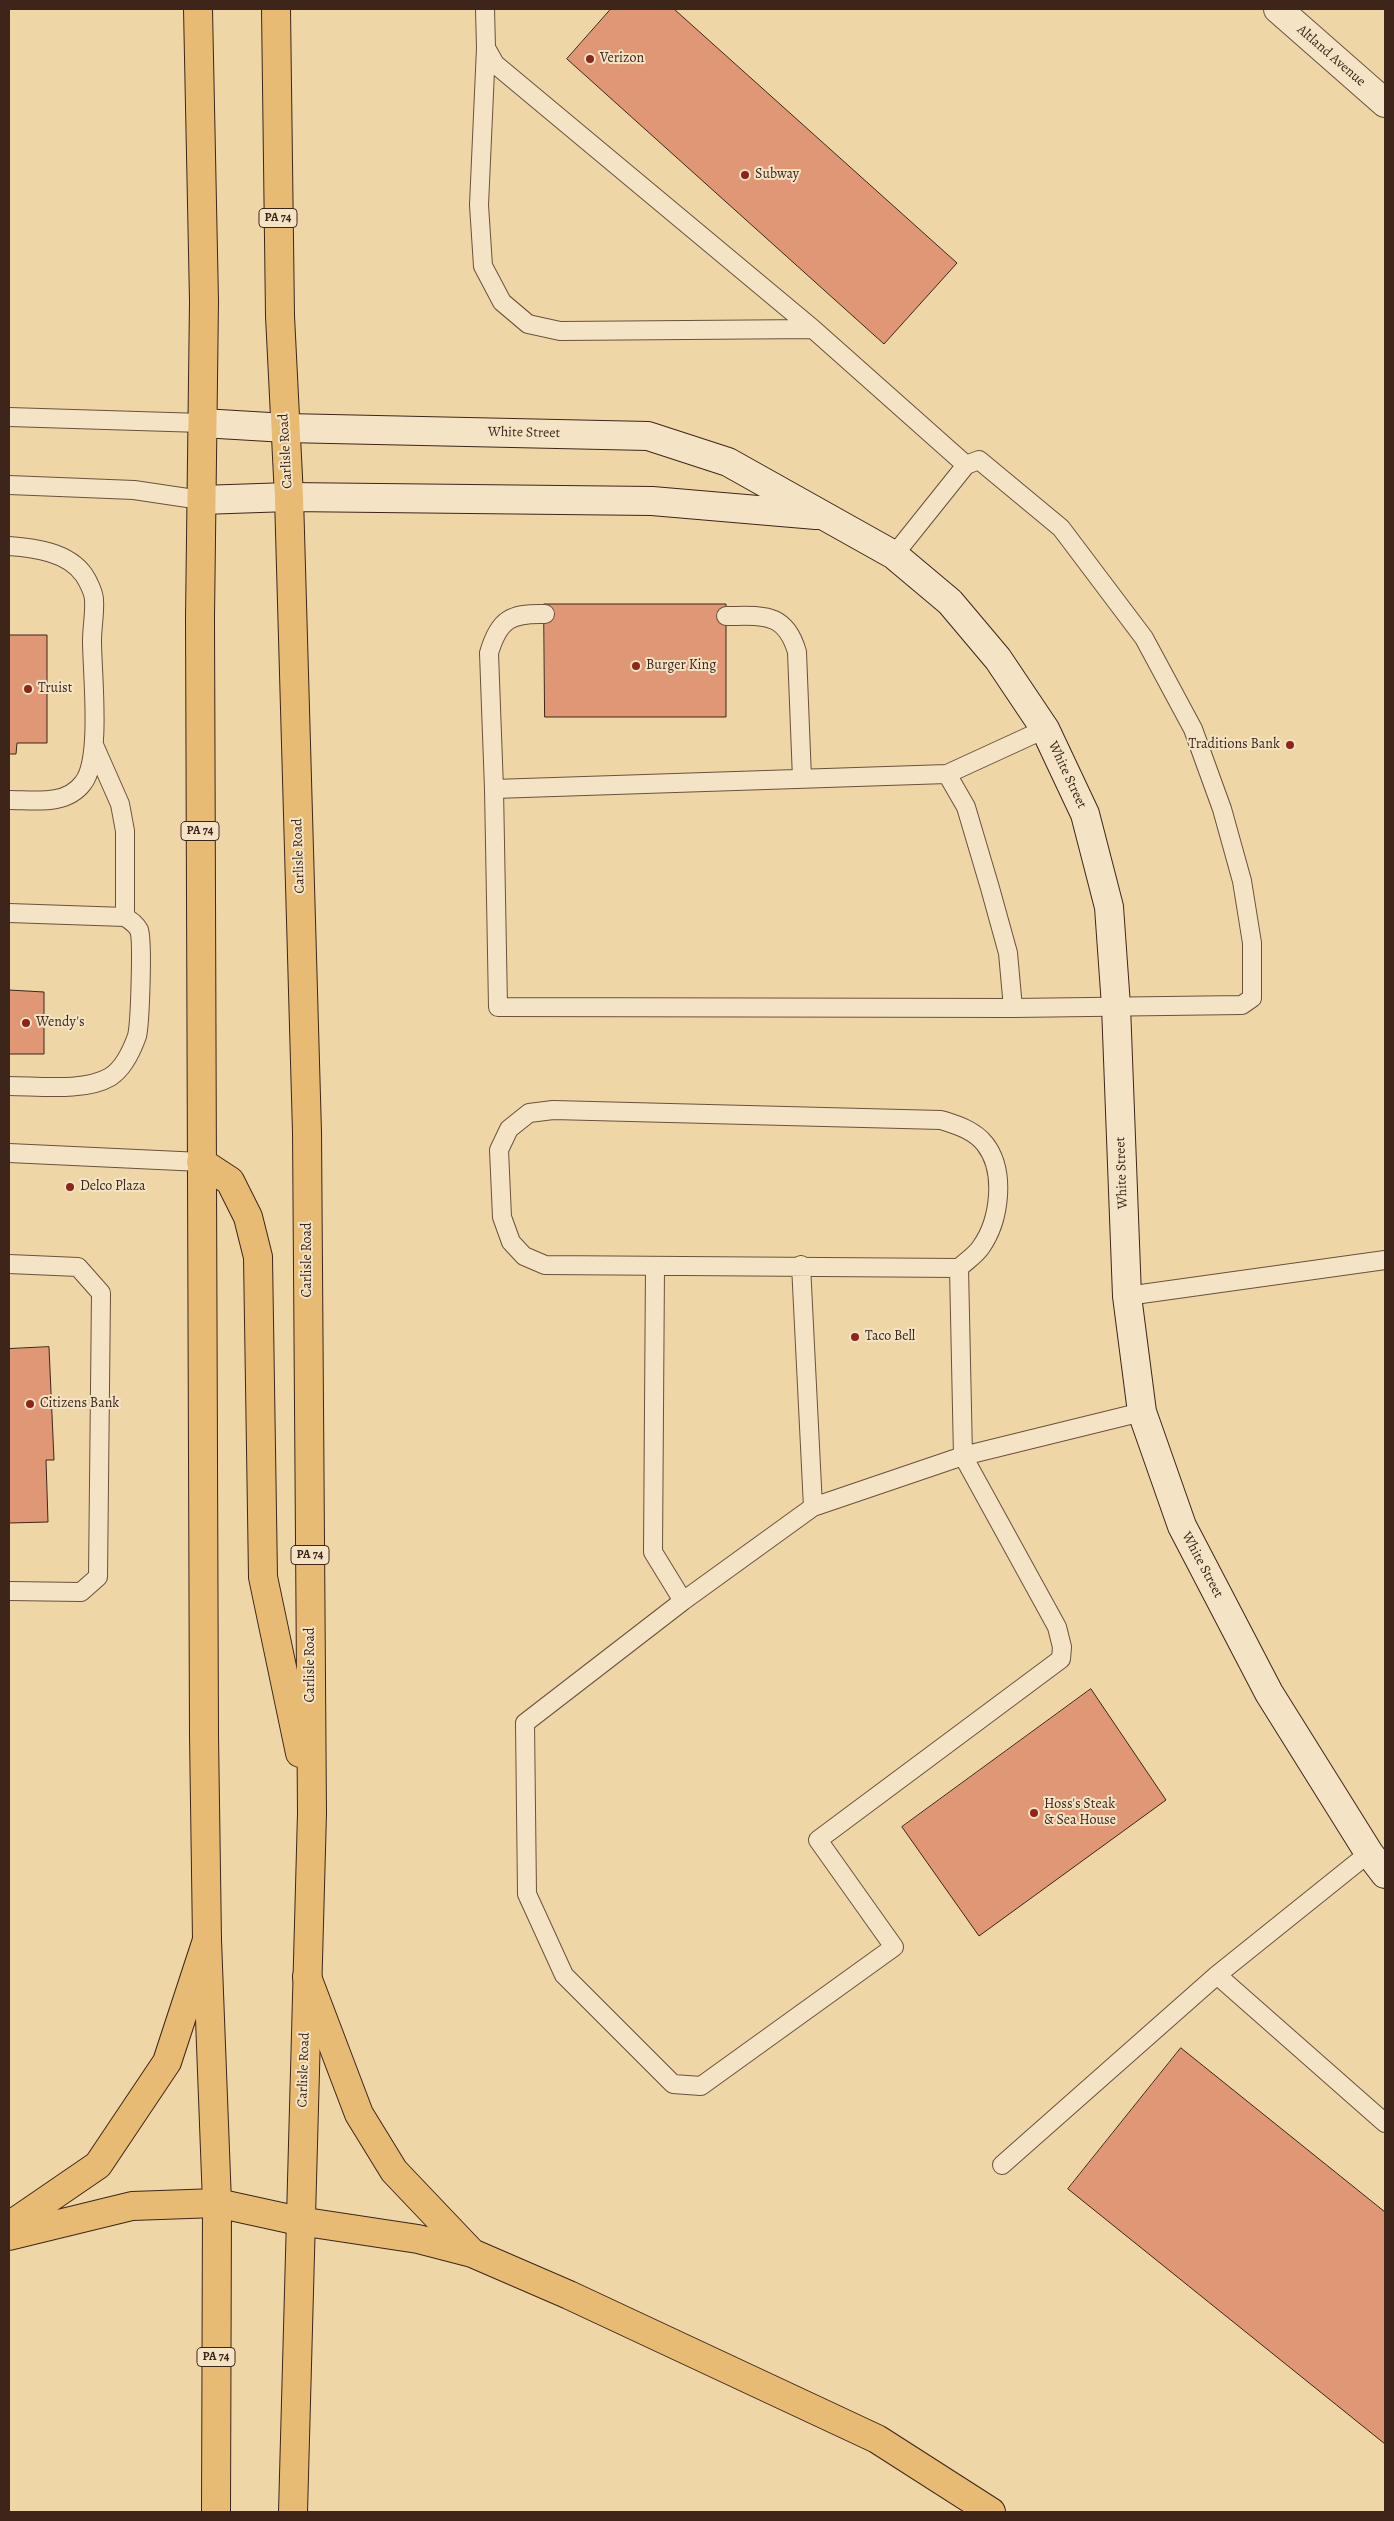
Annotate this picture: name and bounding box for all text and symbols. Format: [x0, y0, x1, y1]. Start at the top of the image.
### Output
street label: Altland Avenue [1293, 22, 1369, 90]
place label: Verizon [600, 51, 644, 67]
marker: Verizon [584, 53, 596, 65]
place label: Subway [755, 167, 799, 183]
marker: Subway [739, 169, 751, 181]
road number: PA 74 [259, 208, 297, 228]
street label: Carlisle Road [276, 413, 296, 489]
street label: White Street [488, 424, 560, 442]
place label: Burger King [646, 658, 716, 674]
marker: Burger King [630, 660, 642, 672]
place label: Truist [38, 681, 72, 697]
marker: Truist [22, 683, 34, 695]
place label: Traditions Bank [1188, 737, 1280, 753]
street label: White Street [1044, 739, 1090, 811]
marker: Traditions Bank [1284, 739, 1296, 751]
street label: Carlisle Road [289, 818, 309, 894]
road number: PA 74 [181, 821, 219, 840]
place label: Wendy's [36, 1015, 85, 1031]
marker: Wendy's [20, 1017, 32, 1029]
street label: White Street [1112, 1137, 1132, 1209]
place label: Delco Plaza [80, 1179, 146, 1195]
marker: Delco Plaza [64, 1181, 76, 1193]
street label: Carlisle Road [300, 1222, 316, 1298]
place label: Taco Bell [865, 1329, 915, 1345]
marker: Taco Bell [849, 1331, 861, 1343]
place label: Citizens Bank [40, 1396, 119, 1412]
marker: Citizens Bank [24, 1398, 36, 1410]
street label: White Street [1178, 1529, 1226, 1601]
road number: PA 74 [291, 1546, 329, 1564]
street label: Carlisle Road [303, 1627, 319, 1703]
place label: Hoss's Steak & Sea House [1044, 1797, 1116, 1830]
marker: Hoss's Steak & Sea House [1028, 1807, 1040, 1819]
street label: Carlisle Road [294, 2032, 314, 2108]
road number: PA 74 [197, 2348, 235, 2366]

